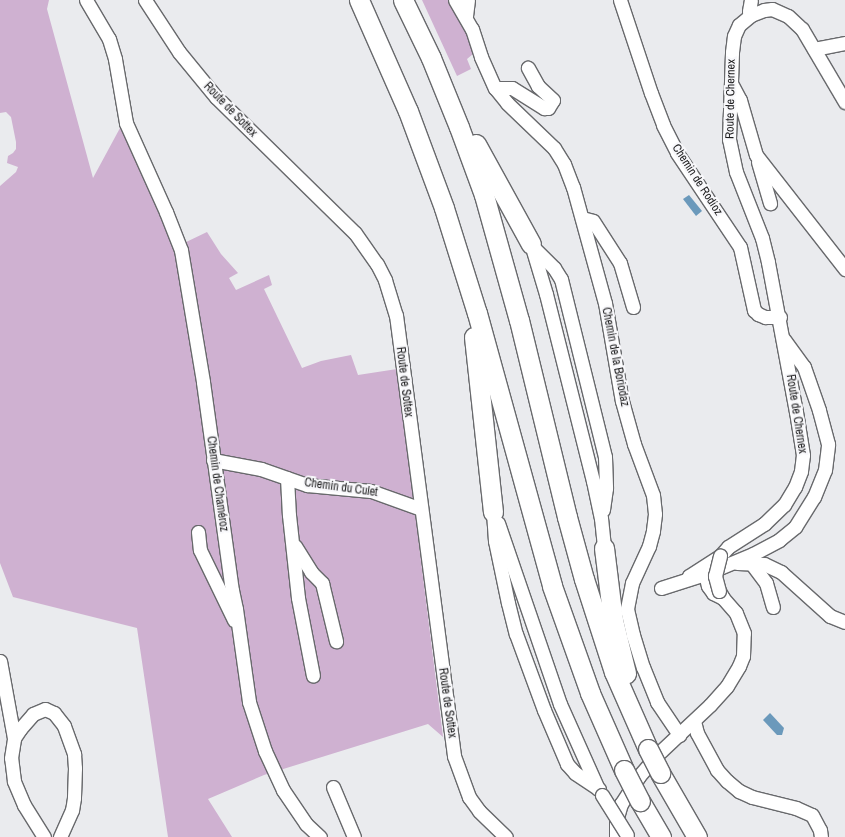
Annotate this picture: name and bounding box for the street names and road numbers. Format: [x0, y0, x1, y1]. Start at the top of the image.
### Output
street label: Route de Chernex [723, 59, 739, 139]
street label: Route de Sottex [200, 80, 260, 140]
street label: Chemin de Rodioz [669, 142, 725, 218]
street label: Chemin de la Boriodaz [598, 306, 632, 408]
street label: Route de Sottex [393, 346, 415, 418]
street label: Route de Chernex [783, 373, 809, 455]
street label: Chemin de Chaméroz [203, 435, 231, 533]
street label: Chemin du Culet [303, 476, 379, 500]
street label: Route de Sottex [435, 667, 459, 739]

